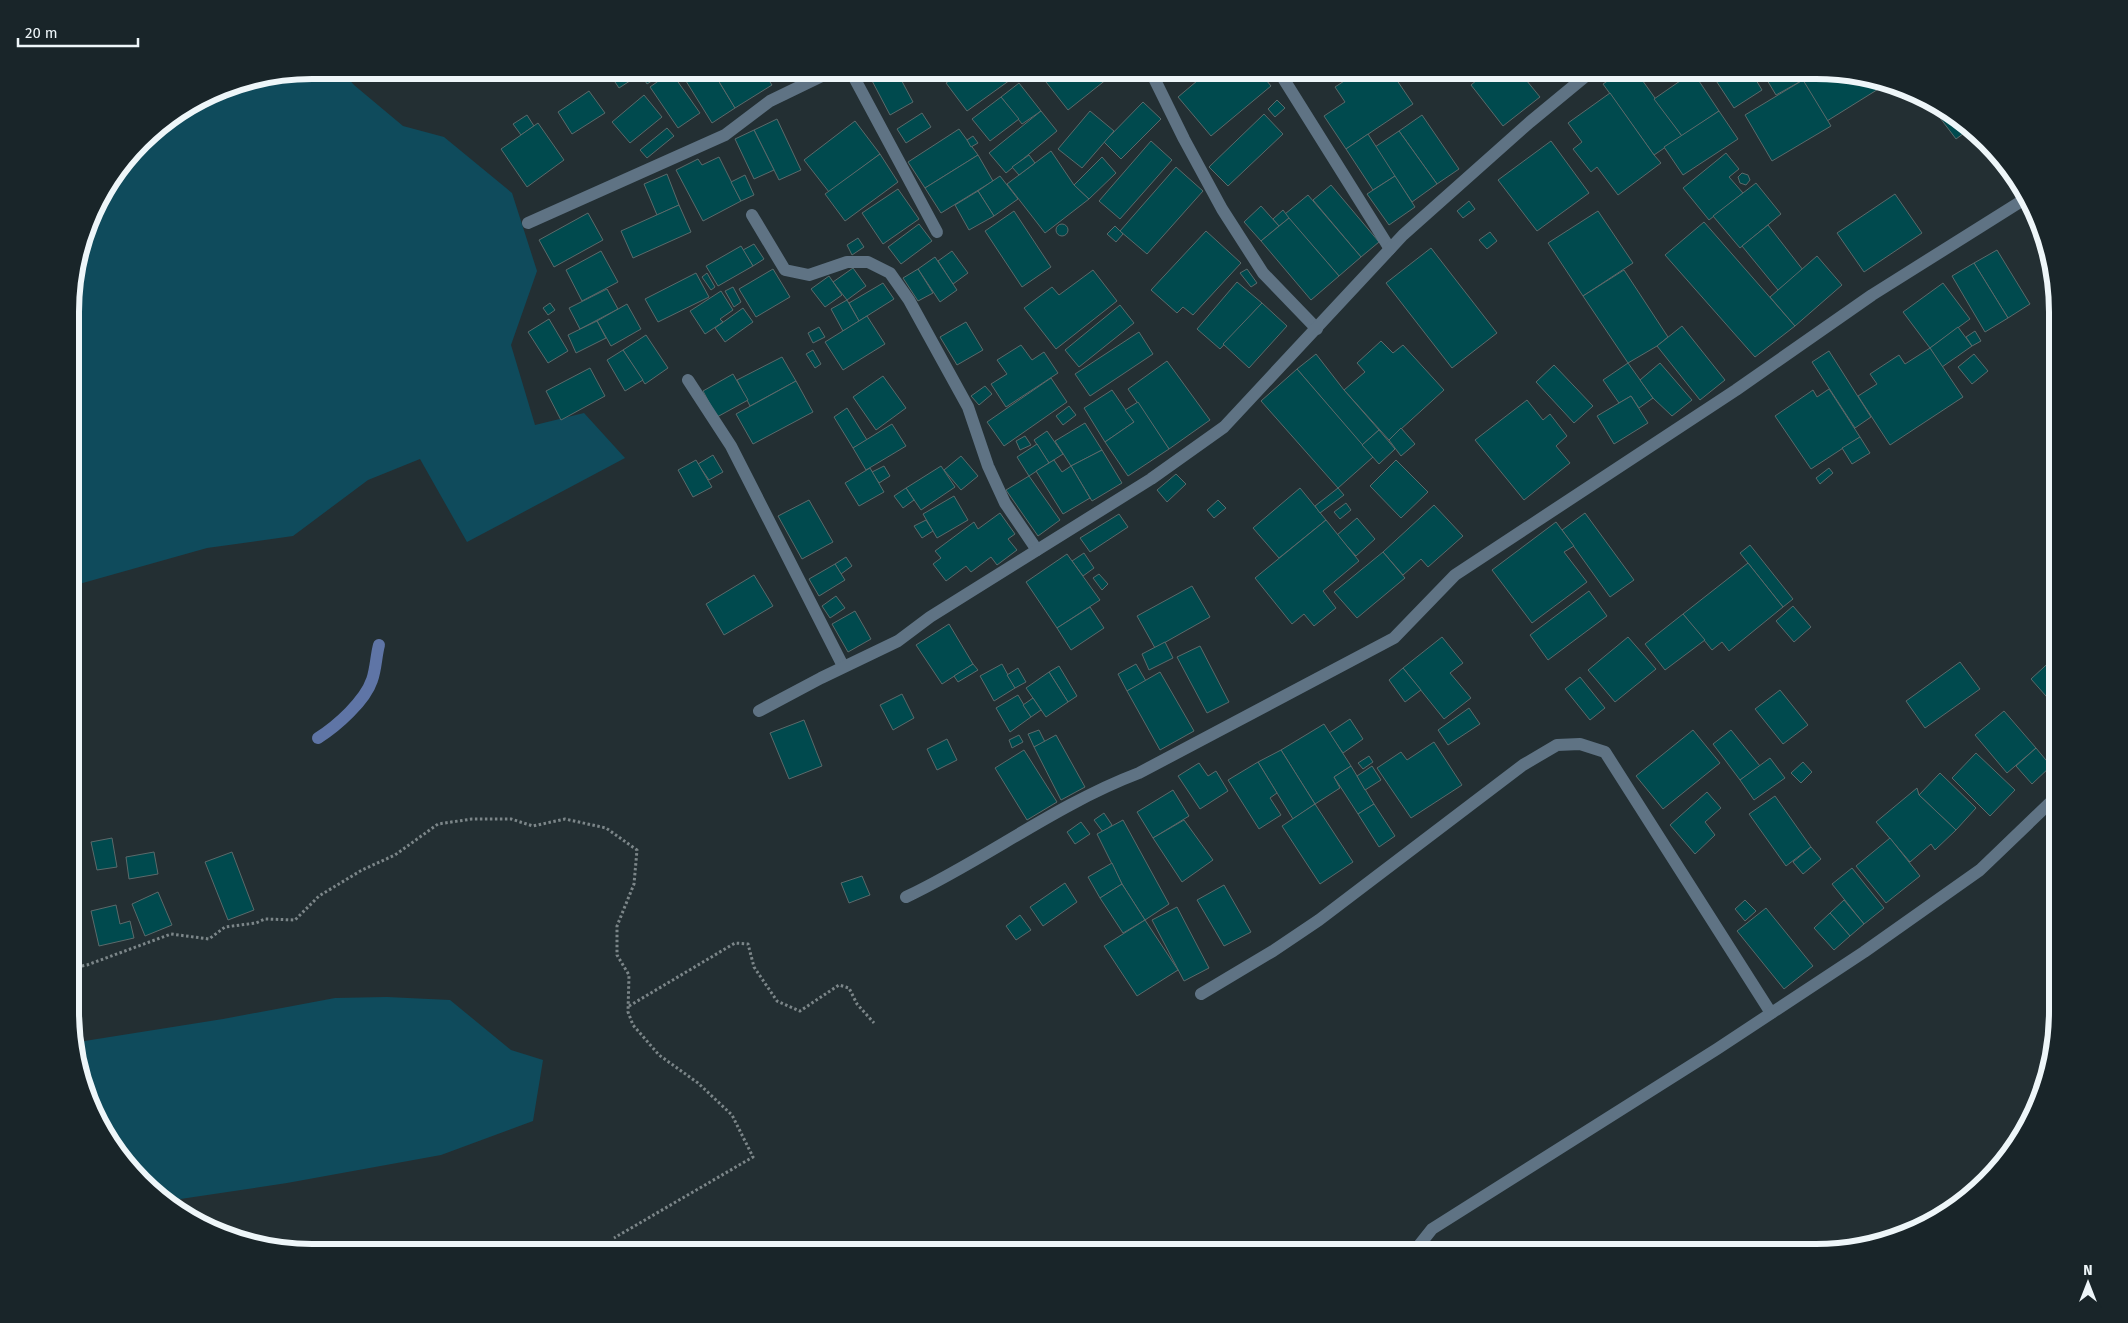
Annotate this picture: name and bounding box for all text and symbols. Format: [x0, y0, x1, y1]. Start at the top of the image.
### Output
scale bar [18, 15, 138, 47]
text: 20 m [25, 24, 58, 42]
north arrow [2063, 1258, 2113, 1308]
text: N [2083, 1262, 2093, 1279]

